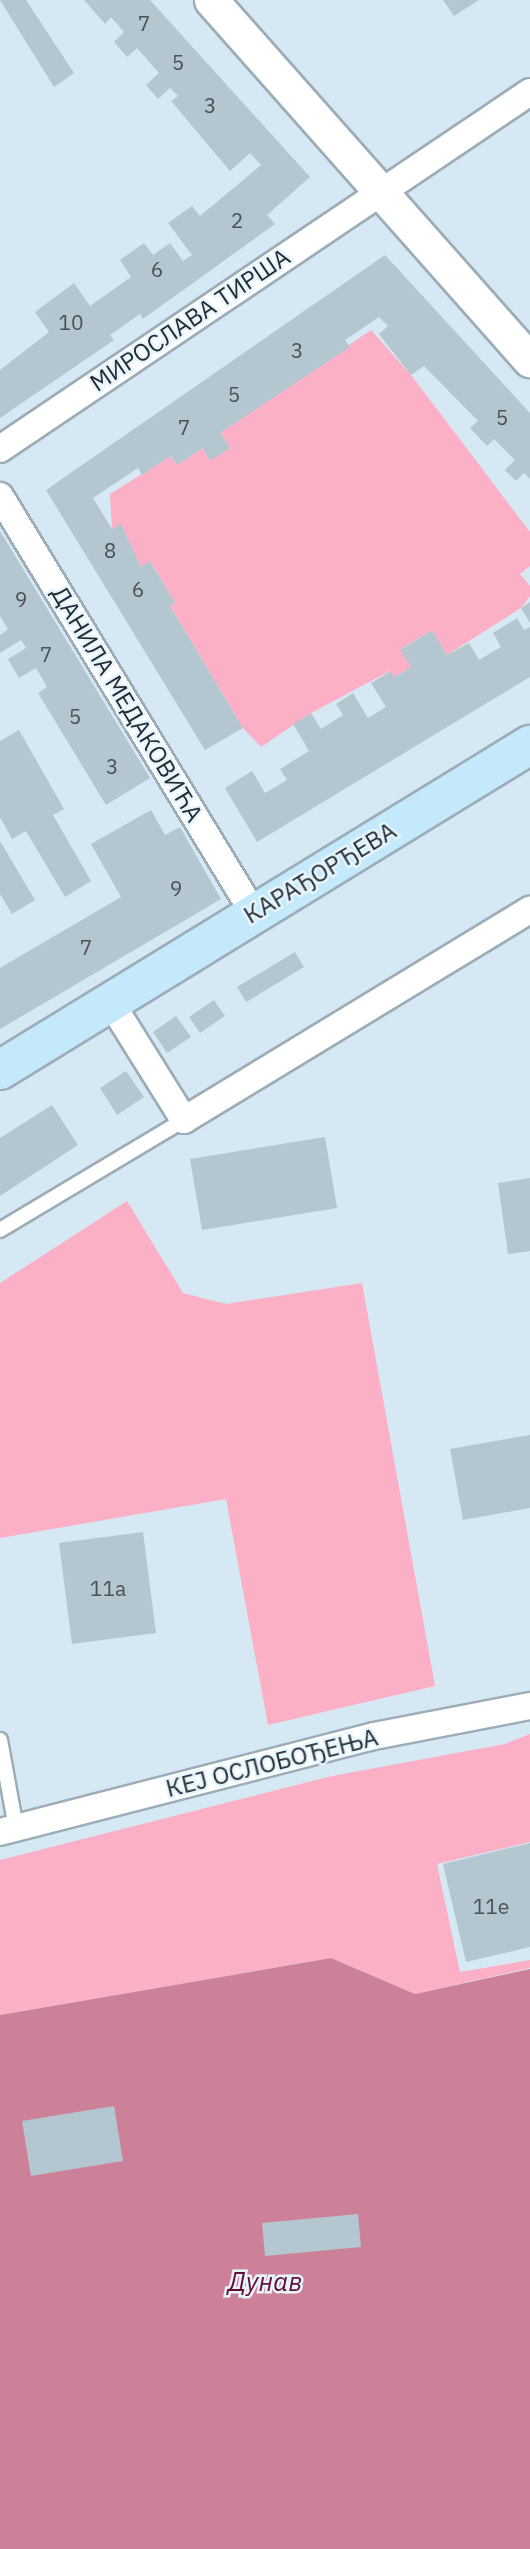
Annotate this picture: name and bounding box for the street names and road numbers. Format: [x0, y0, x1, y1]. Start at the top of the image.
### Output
street label: МИРОСЛАВА ТИРША [85, 242, 295, 398]
street label: ДАНИЛА МЕДАКОВИЋА [45, 581, 209, 827]
street label: КАРАЂОРЂЕВА [239, 816, 401, 930]
street label: КЕЈ ОСЛОБОЂЕЊА [163, 1723, 381, 1803]

